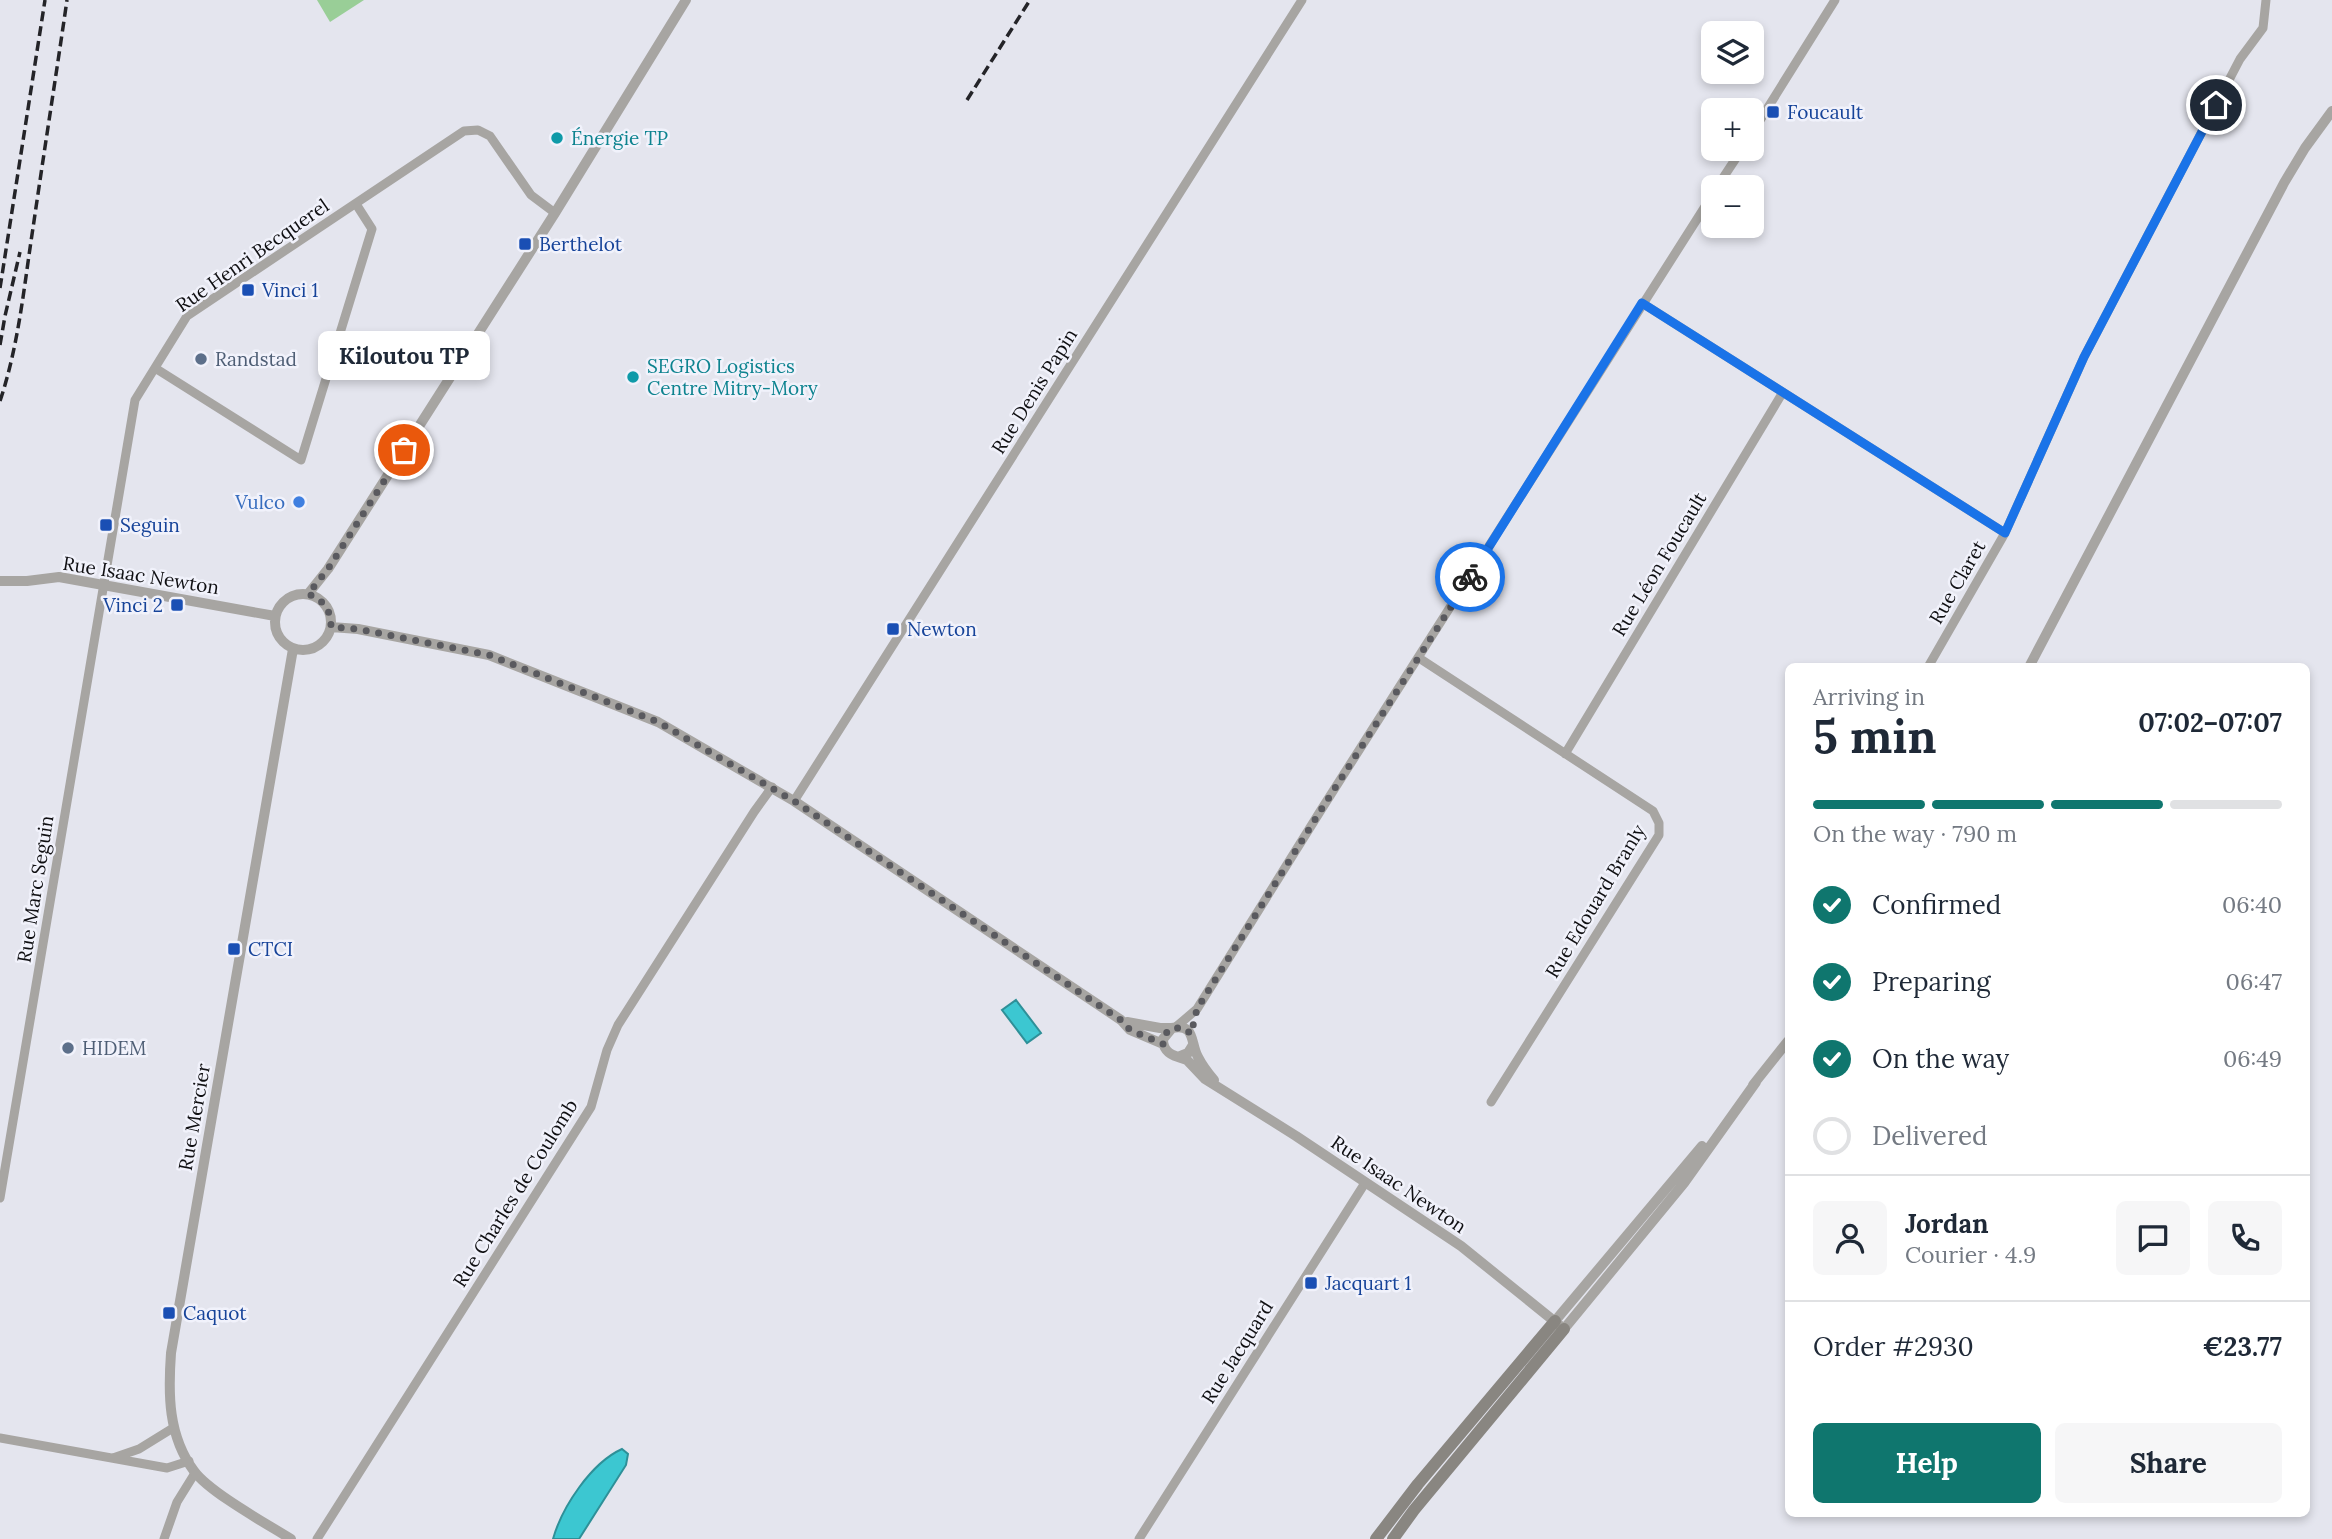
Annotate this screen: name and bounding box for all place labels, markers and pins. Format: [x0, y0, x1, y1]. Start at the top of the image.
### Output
pin [2186, 75, 2246, 135]
place label: Foucault [1787, 100, 1864, 124]
marker: Foucault [1765, 104, 1781, 120]
place label: Énergie TP [571, 126, 669, 150]
marker: Énergie TP [549, 130, 565, 146]
place label: Berthelot [539, 232, 623, 256]
marker: Berthelot [517, 236, 533, 252]
place label: Vinci 1 [261, 278, 318, 302]
marker: Vinci 1 [240, 282, 256, 298]
callout: Kiloutou TP [318, 331, 490, 380]
place label: Randstad [215, 347, 297, 371]
marker: Randstad [193, 351, 209, 367]
place label: SEGRO Logistics Centre Mitry-Mory [647, 354, 818, 400]
marker: SEGRO Logistics Centre Mitry-Mory [625, 369, 641, 385]
pin [374, 420, 434, 480]
place label: Vulco [234, 490, 285, 514]
marker: Vulco [291, 494, 307, 510]
place label: Seguin [120, 513, 180, 537]
marker: Seguin [98, 517, 114, 533]
place label: Vinci 2 [102, 593, 163, 617]
marker: Vinci 2 [169, 597, 185, 613]
place label: Newton [907, 617, 977, 641]
marker: Newton [885, 621, 901, 637]
place label: CTCI [248, 937, 293, 961]
marker: CTCI [226, 941, 242, 957]
place label: HIDEM [82, 1036, 146, 1060]
marker: HIDEM [60, 1040, 76, 1056]
place label: Jacquart 1 [1324, 1271, 1411, 1295]
marker: Jacquart 1 [1303, 1275, 1319, 1291]
place label: Caquot [183, 1301, 247, 1325]
marker: Caquot [161, 1305, 177, 1321]

